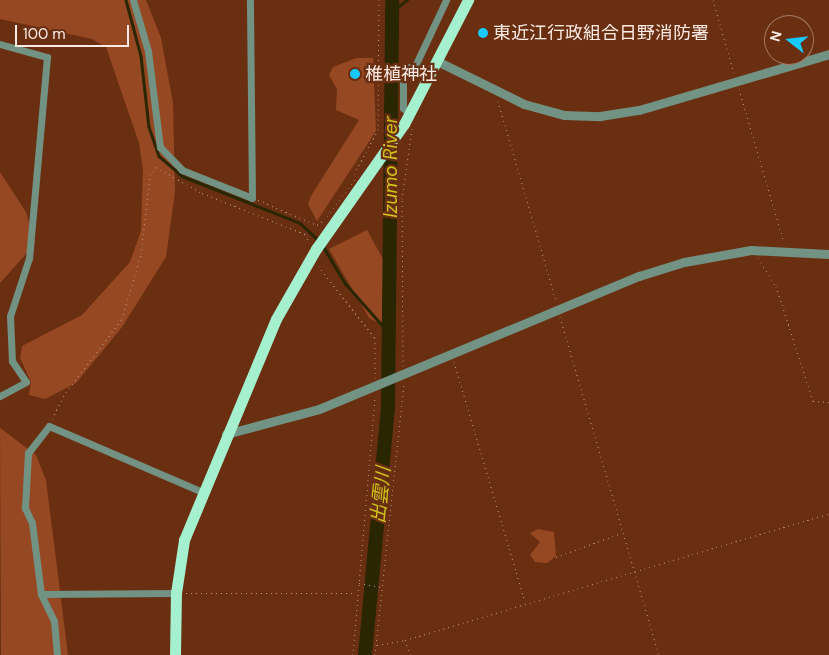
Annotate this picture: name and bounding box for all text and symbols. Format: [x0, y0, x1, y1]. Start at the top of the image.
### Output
scale bar [18, 15, 131, 47]
north arrow [764, 15, 814, 65]
place label: 東近江行政組合日野消防署 [493, 22, 709, 44]
text: 100 m [23, 24, 66, 44]
marker: 東近江行政組合日野消防署 [477, 27, 489, 39]
text: N [765, 29, 786, 44]
place label: 椎植神社 [365, 63, 437, 85]
marker: 椎植神社 [349, 68, 361, 80]
water label: Izumo River [380, 116, 402, 218]
water label: 出雲川 [367, 465, 395, 525]

